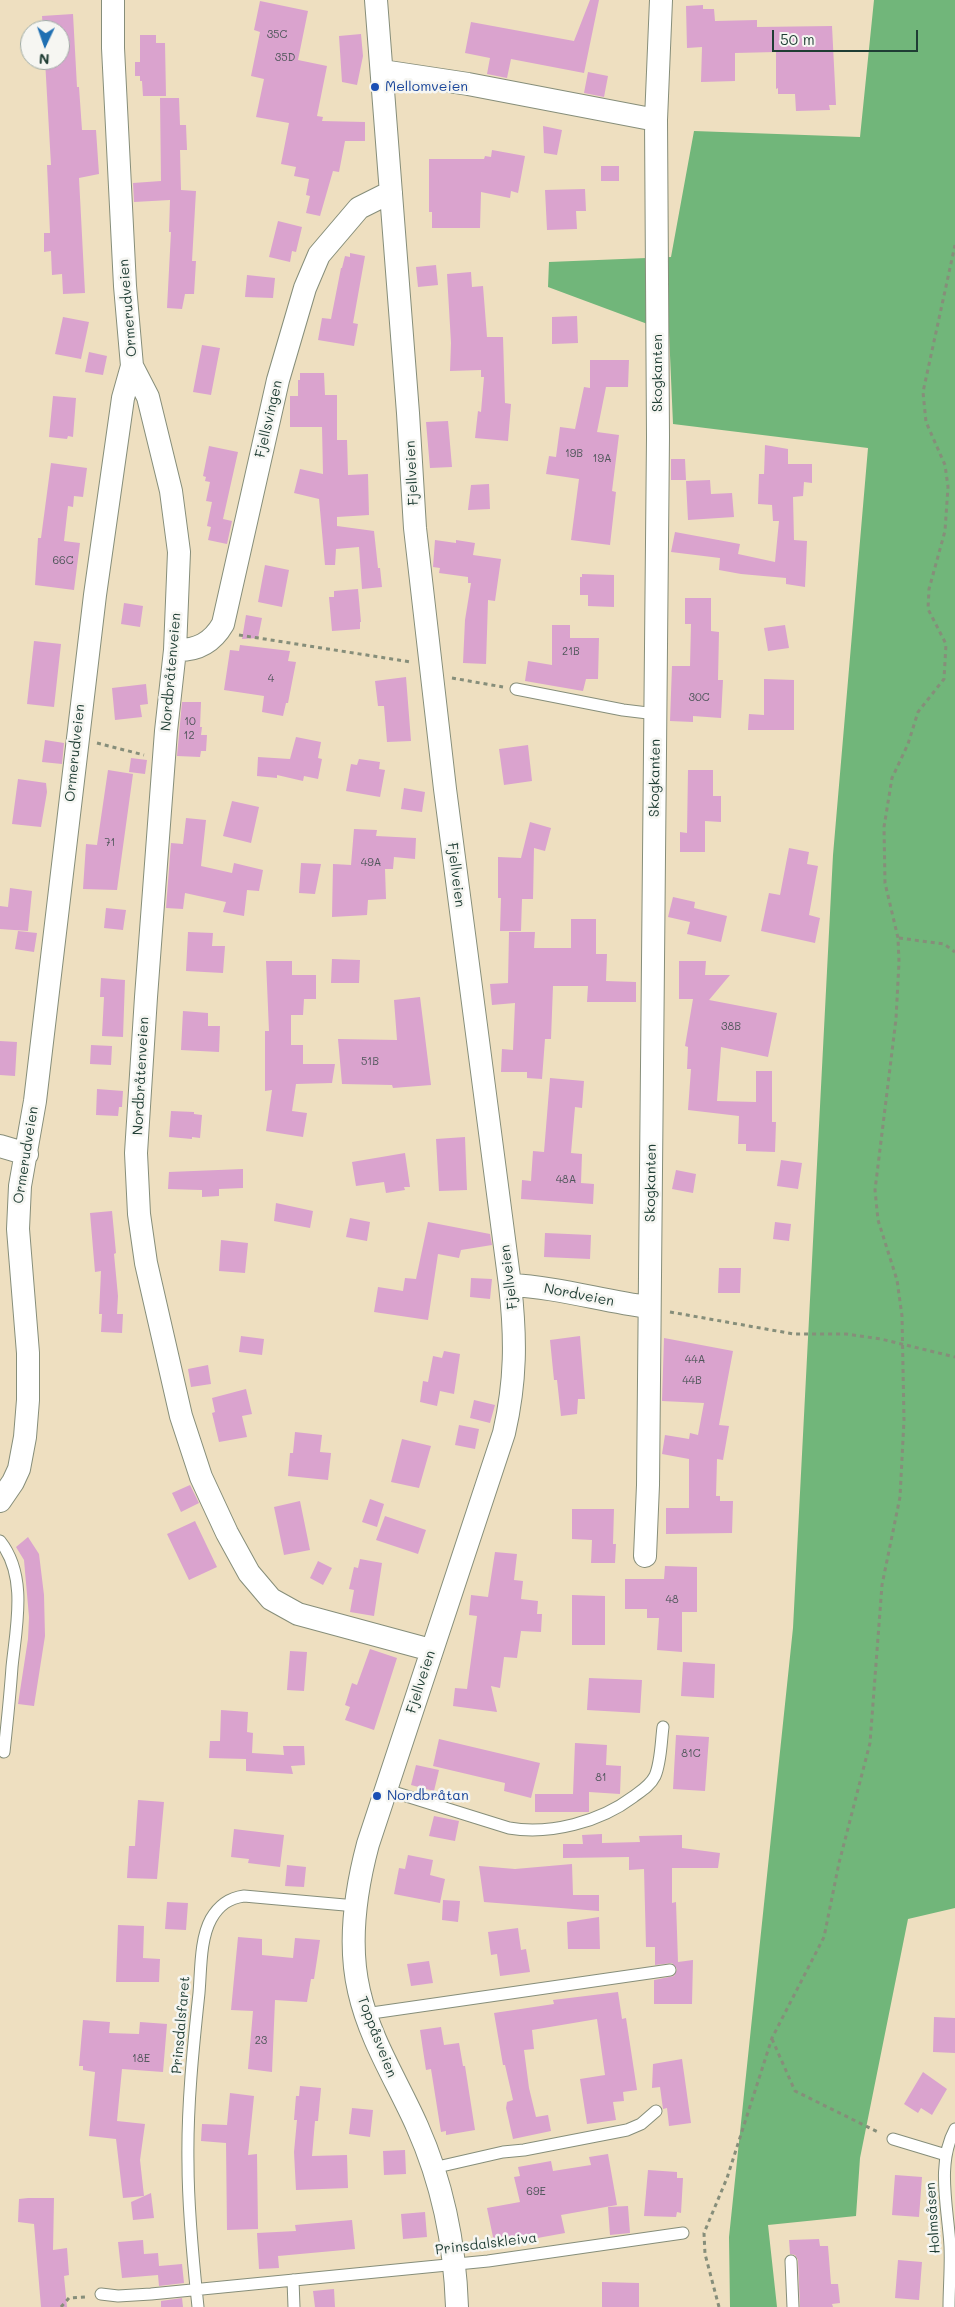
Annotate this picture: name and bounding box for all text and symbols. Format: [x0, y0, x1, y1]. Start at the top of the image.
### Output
north arrow [20, 20, 70, 70]
scale bar [775, 20, 921, 52]
house number: 35C [267, 28, 287, 42]
text: 50 m [780, 29, 815, 49]
text: N [38, 50, 50, 69]
house number: 35D [275, 51, 295, 65]
place label: Mellomveien [385, 79, 468, 95]
marker: Mellomveien [369, 81, 381, 93]
street label: Ormerudveien [115, 258, 141, 358]
street label: Skogkanten [650, 334, 666, 412]
street label: Fjellsvingen [252, 379, 286, 459]
street label: Fjellveien [402, 440, 422, 506]
house number: 19B [565, 447, 583, 461]
house number: 19A [592, 452, 612, 466]
house number: 66C [52, 554, 74, 568]
street label: Nordbråtenveien [157, 612, 185, 732]
house number: 21B [562, 645, 580, 659]
house number: 4 [268, 672, 274, 686]
house number: 30C [688, 691, 710, 705]
street label: Ormerudveien [62, 703, 88, 803]
house number: 10 [184, 715, 196, 729]
house number: 12 [183, 729, 195, 743]
street label: Skogkanten [646, 739, 664, 817]
house number: 71 [104, 836, 116, 850]
street label: Fjellveien [444, 842, 468, 908]
house number: 49A [361, 856, 381, 870]
street label: Nordbråtenveien [130, 1016, 152, 1136]
house number: 38B [721, 1020, 741, 1034]
house number: 51B [361, 1055, 379, 1069]
street label: Ormerudveien [10, 1105, 42, 1205]
street label: Skogkanten [642, 1144, 660, 1222]
house number: 48A [556, 1173, 576, 1187]
street label: Fjellveien [497, 1244, 521, 1310]
street label: Nordveien [542, 1280, 616, 1310]
house number: 44A [685, 1353, 705, 1367]
house number: 44B [682, 1374, 702, 1388]
house number: 48 [665, 1593, 679, 1607]
street label: Fjellveien [403, 1648, 439, 1716]
house number: 81C [681, 1747, 701, 1761]
house number: 81 [595, 1771, 607, 1785]
place label: Nordbråtan [387, 1788, 469, 1804]
marker: Nordbråtan [371, 1790, 383, 1802]
street label: Prinsdalsfaret [168, 1975, 194, 2075]
street label: Toppåsveien [354, 1994, 400, 2080]
house number: 23 [255, 2034, 267, 2048]
house number: 18E [132, 2052, 150, 2066]
street label: Holmsåsen [922, 2182, 944, 2254]
house number: 69E [526, 2185, 546, 2199]
street label: Prinsdalskleiva [434, 2229, 538, 2259]

